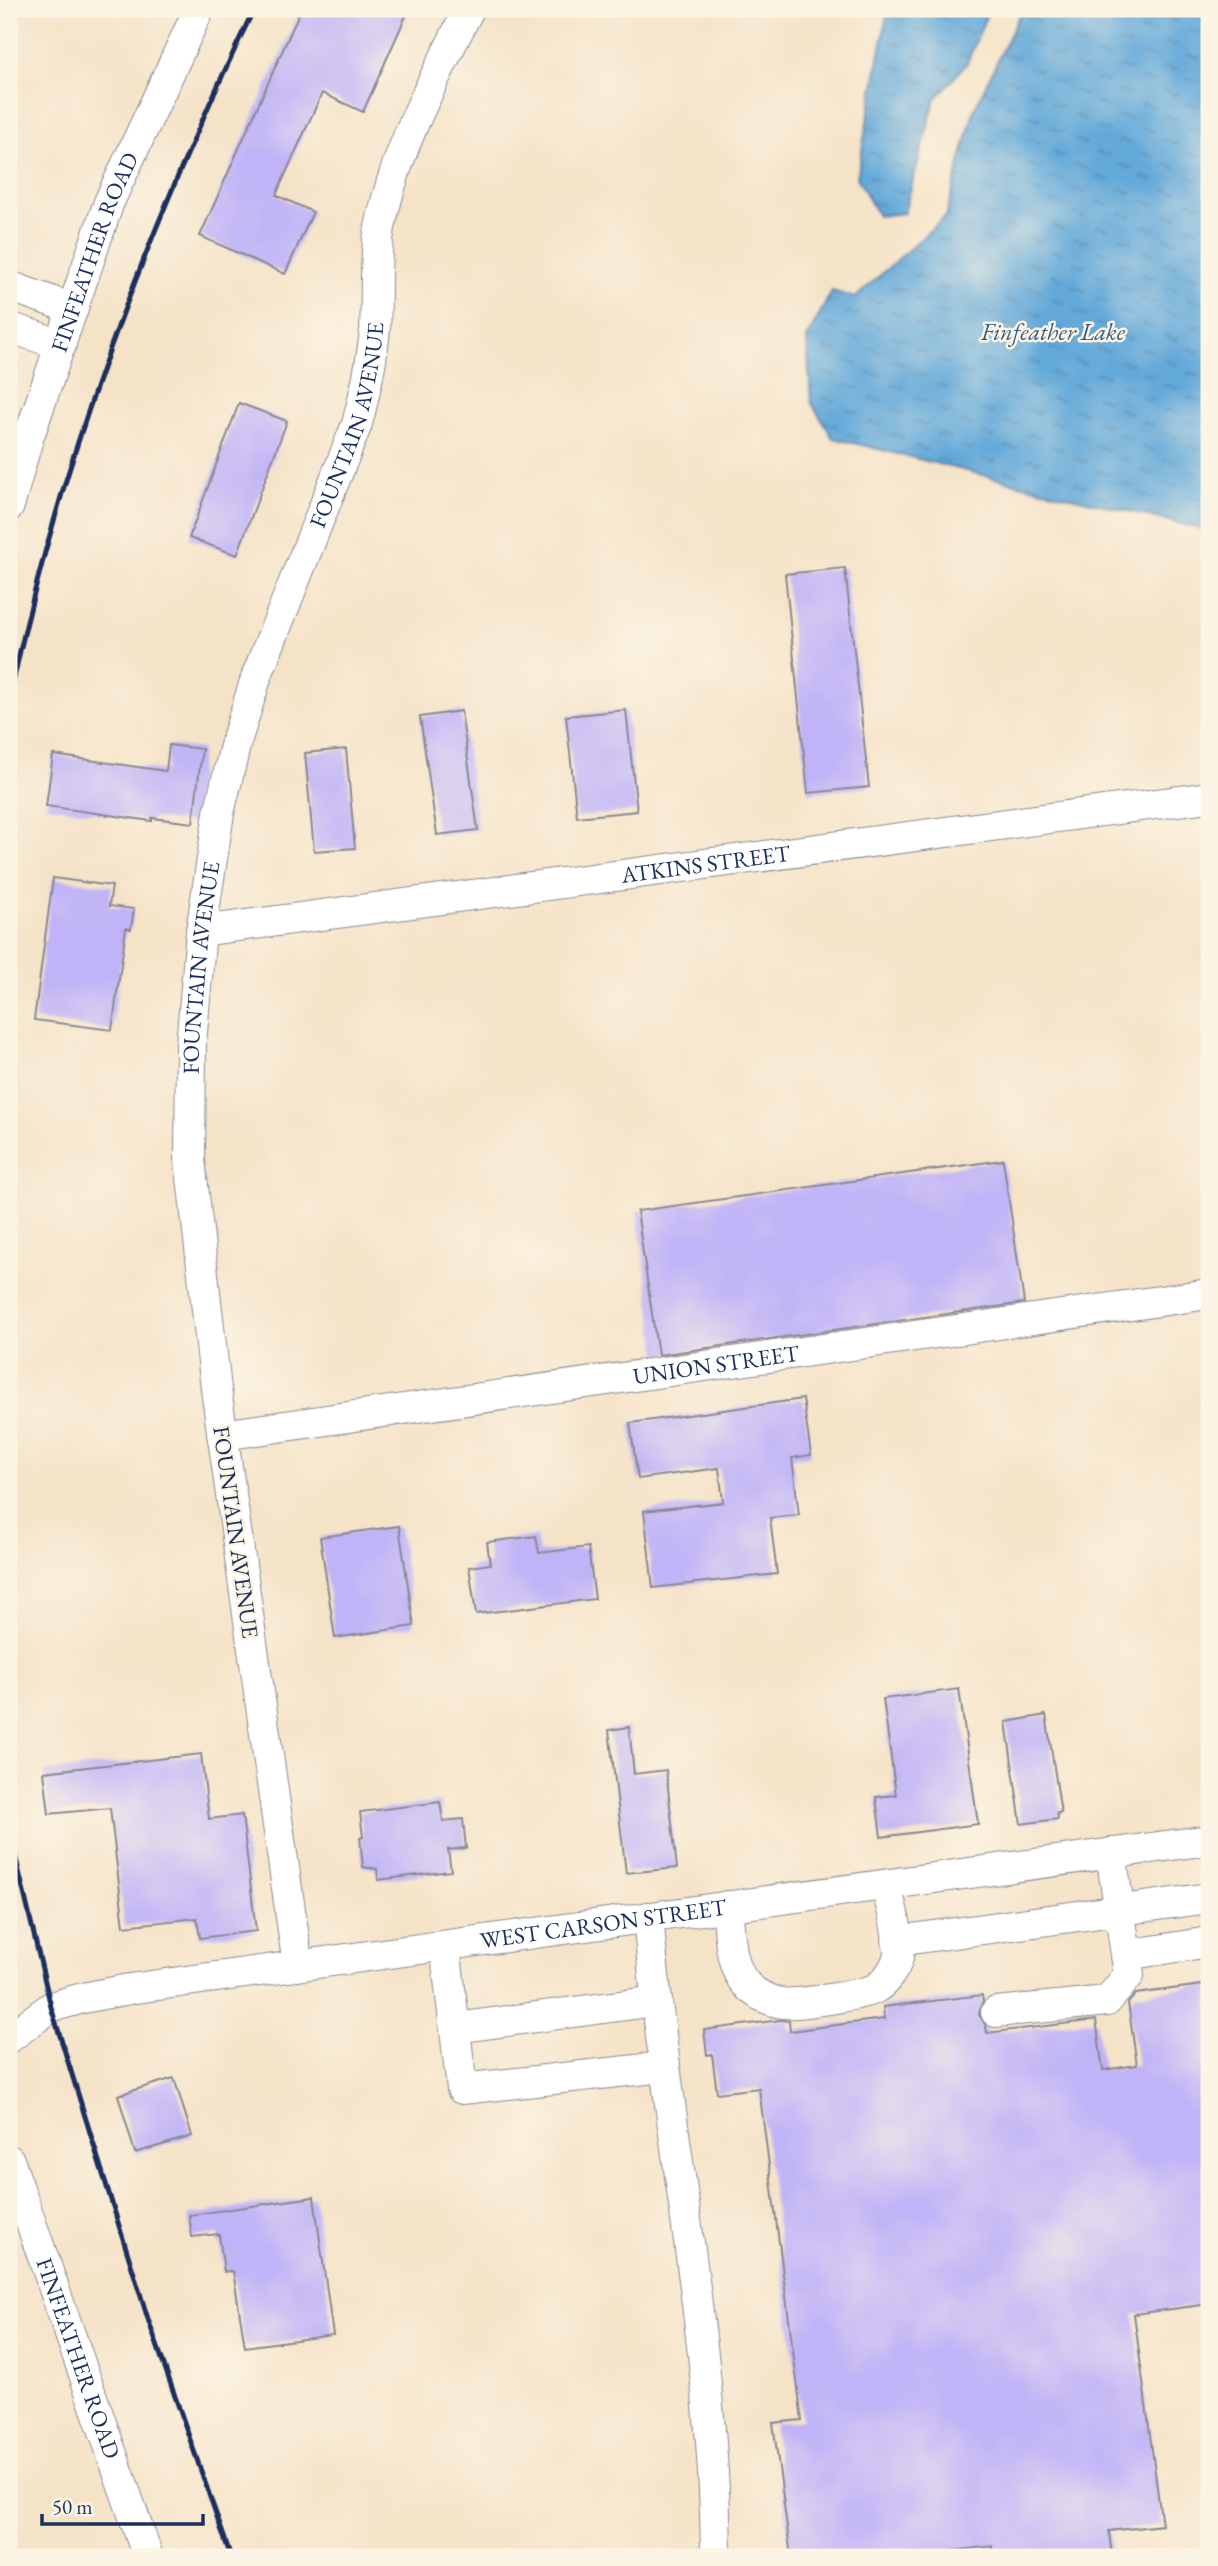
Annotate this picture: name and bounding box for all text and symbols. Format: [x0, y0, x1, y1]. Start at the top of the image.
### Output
street label: FINFEATHER ROAD [44, 147, 145, 356]
water label: Finfeather Lake [980, 316, 1126, 347]
street label: FOUNTAIN AVENUE [302, 321, 390, 532]
street label: ATKINS STREET [618, 838, 792, 890]
street label: FOUNTAIN AVENUE [176, 859, 226, 1074]
street label: UNION STREET [631, 1338, 802, 1391]
street label: FOUNTAIN AVENUE [206, 1424, 266, 1640]
street label: WEST CARSON STREET [478, 1892, 729, 1955]
street label: FINFEATHER ROAD [29, 2254, 127, 2463]
scale bar [42, 2482, 203, 2526]
text: 50 m [52, 2493, 93, 2520]

